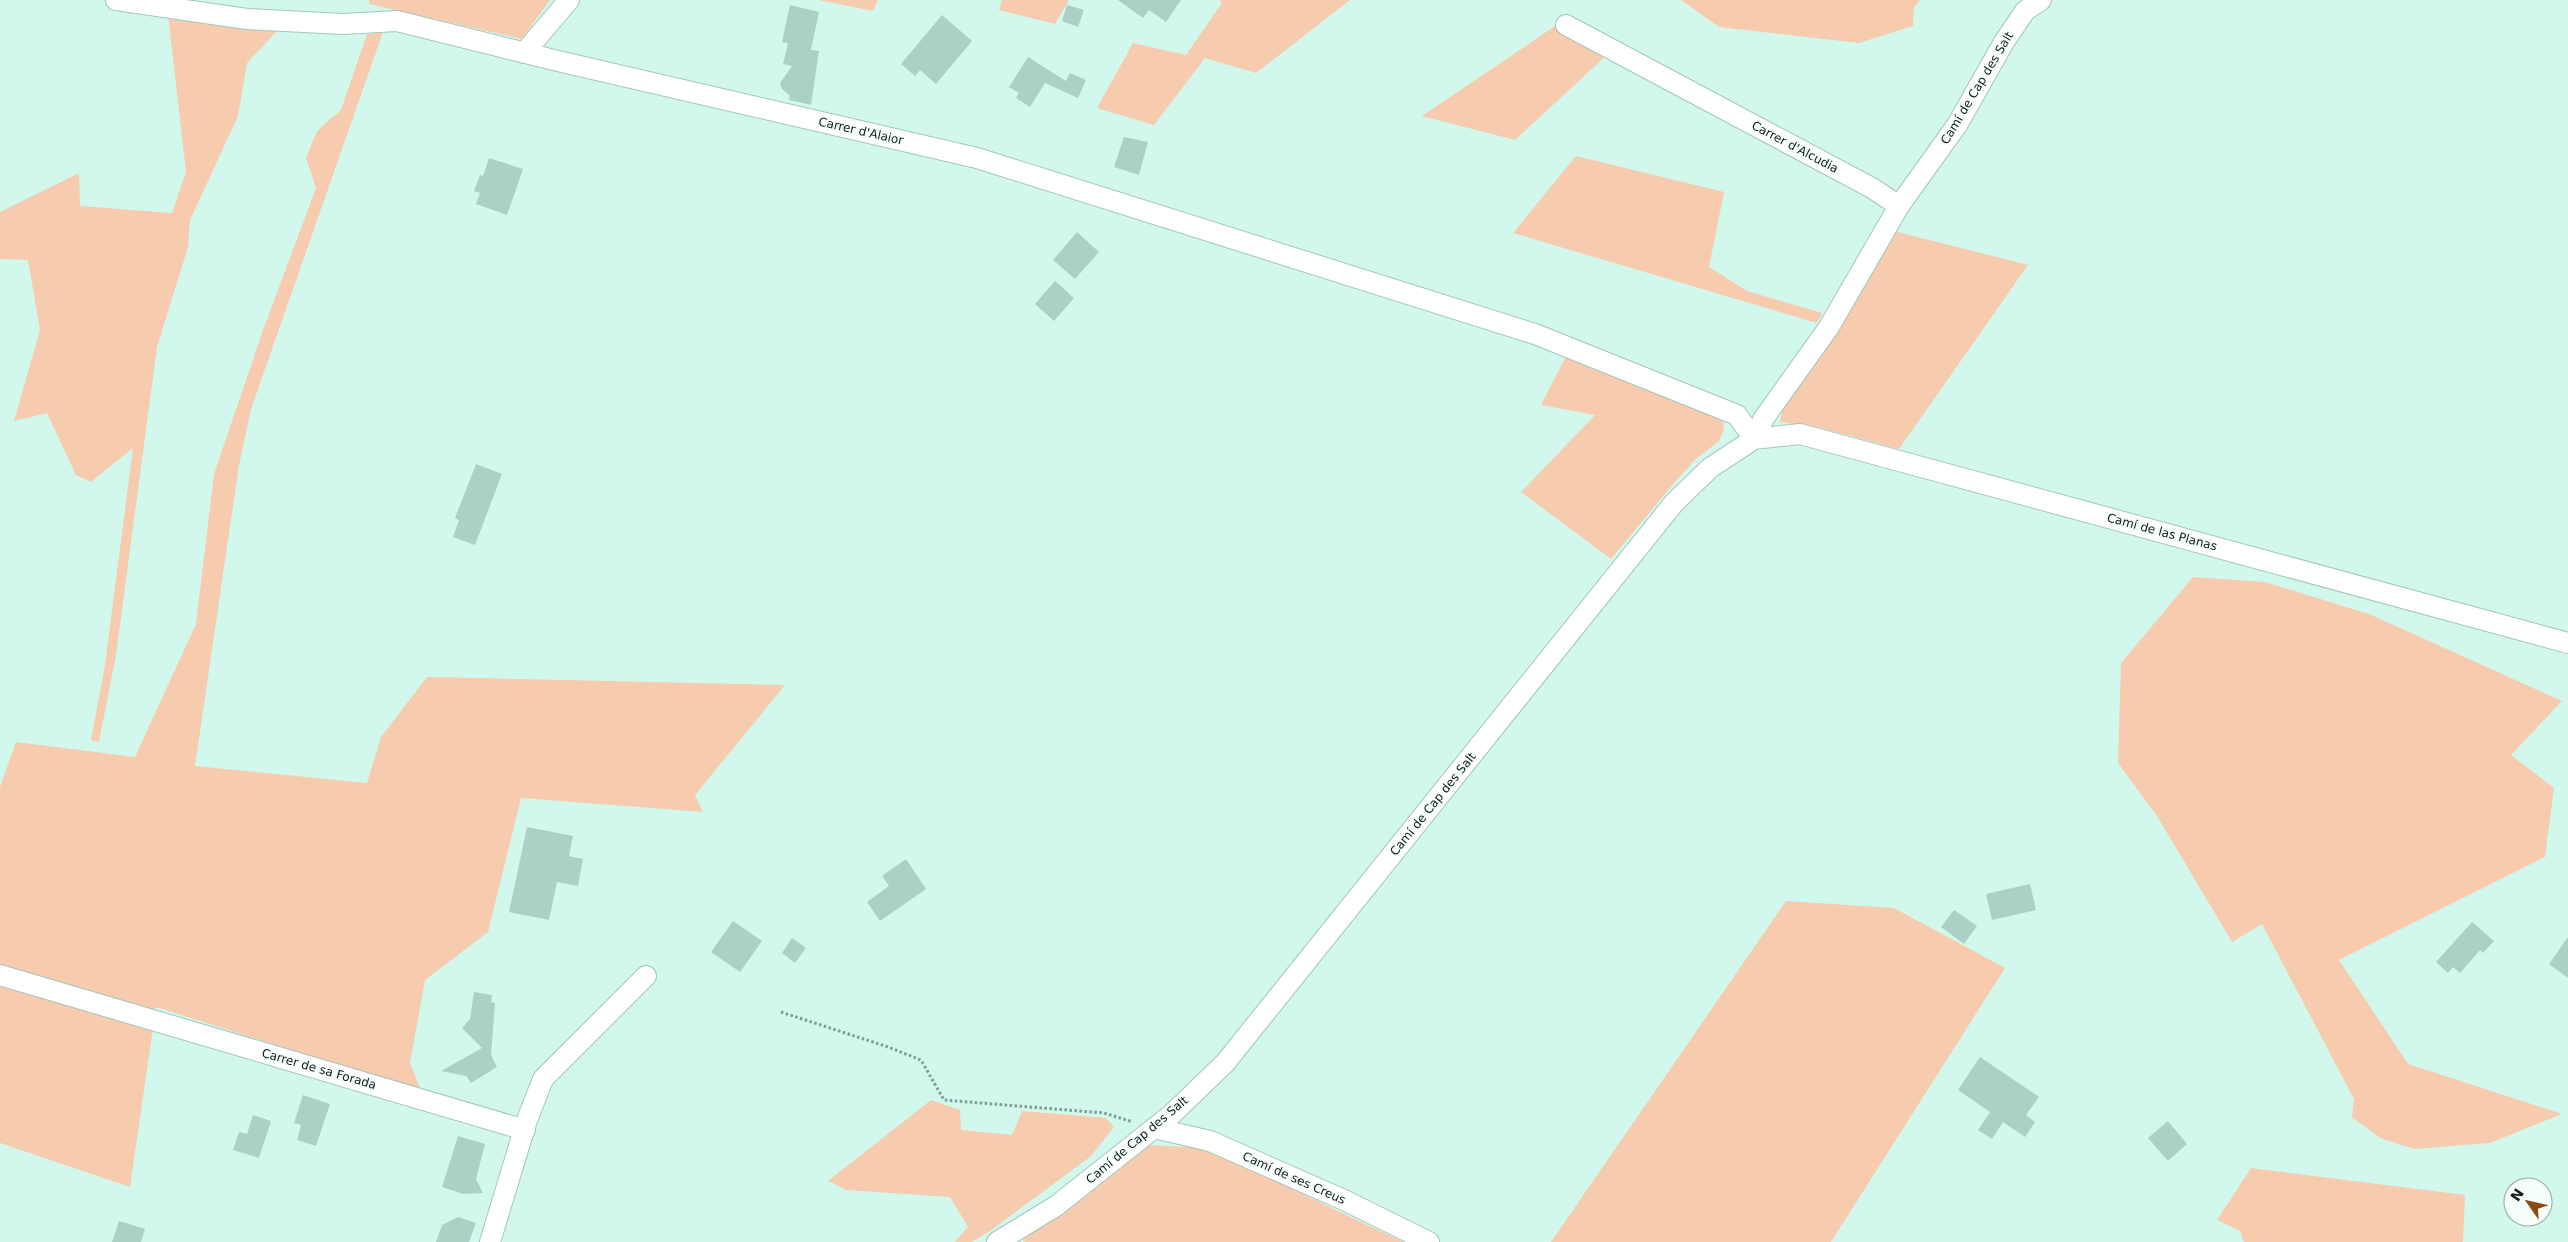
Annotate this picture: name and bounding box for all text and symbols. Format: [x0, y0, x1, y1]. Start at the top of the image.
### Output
street label: Camí de Cap des Salt [1938, 29, 2016, 147]
street label: Carrer d'Alaior [817, 114, 905, 148]
street label: Carrer d'Alcudia [1749, 118, 1841, 176]
street label: Camí de las Planas [2105, 511, 2219, 553]
street label: Camí de Cap des Salt [1387, 749, 1479, 858]
street label: Carrer de sa Forada [260, 1046, 378, 1092]
street label: Camí de Cap des Salt [1083, 1093, 1191, 1187]
street label: Camí de ses Creus [1240, 1149, 1348, 1207]
north arrow [2503, 1177, 2553, 1227]
text: N [2507, 1185, 2527, 1204]

